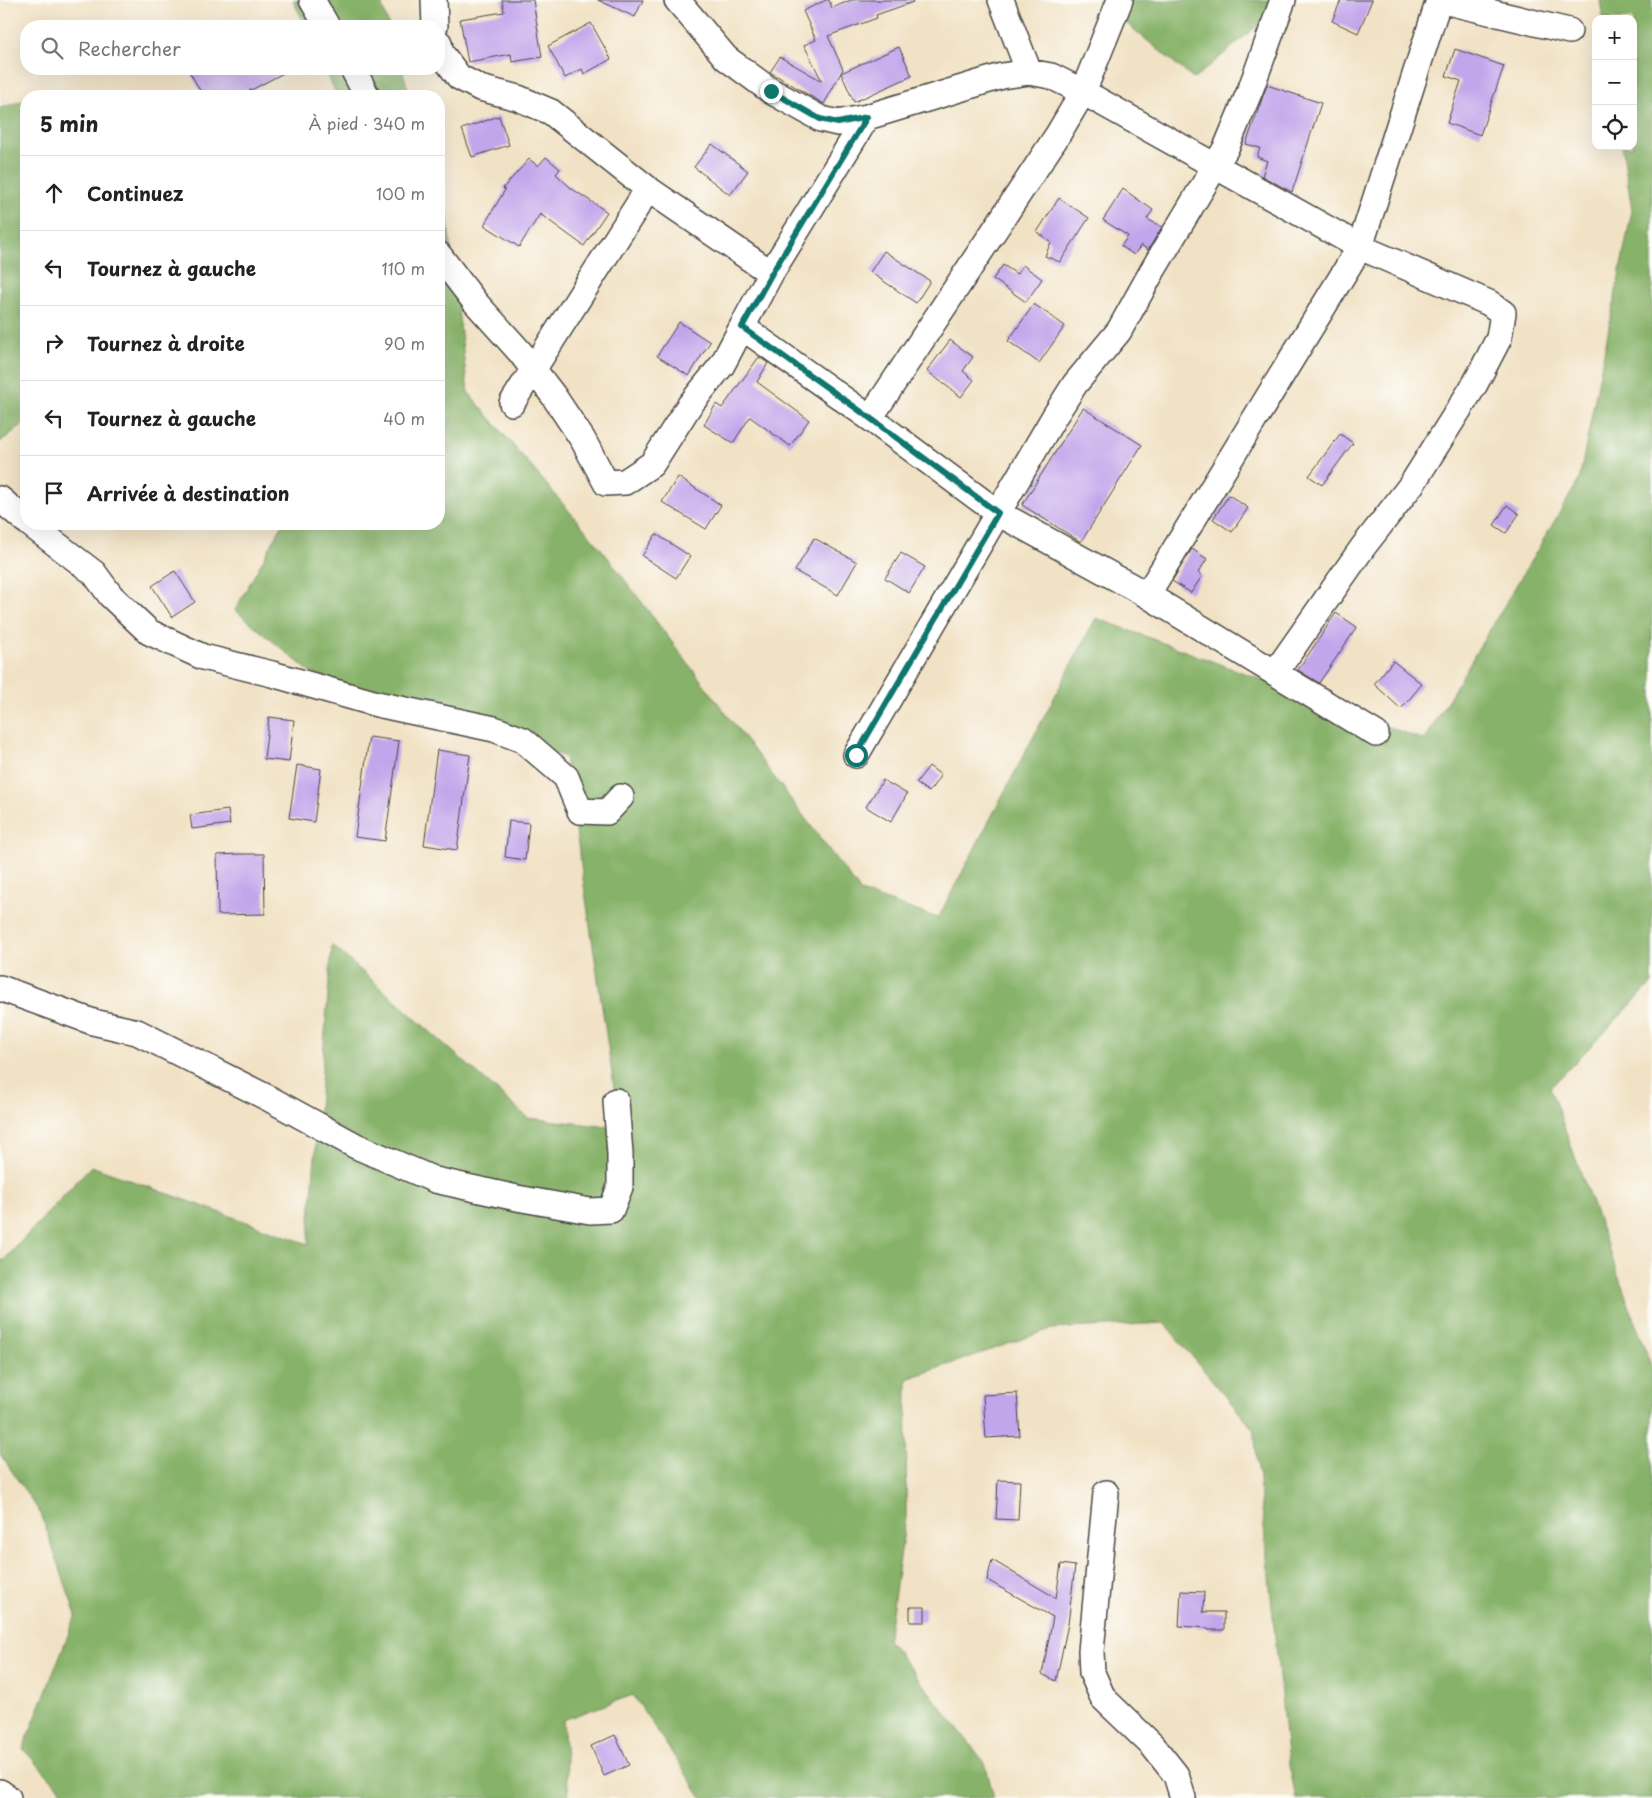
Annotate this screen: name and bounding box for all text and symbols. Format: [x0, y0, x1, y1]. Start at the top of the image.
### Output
map controls [1592, 15, 1637, 150]
button: + [1592, 15, 1637, 60]
search box [20, 20, 445, 75]
icon: search [38, 34, 66, 62]
text: Rechercher [78, 34, 181, 62]
button: − [1592, 60, 1637, 105]
route end [760, 80, 783, 103]
button: locate [1592, 105, 1637, 150]
text: 5 min [40, 107, 98, 139]
text: À pied · 340 m [309, 111, 425, 135]
icon: ahead [40, 179, 68, 207]
text: Continuez [87, 179, 184, 207]
text: 100 m [376, 181, 425, 205]
icon: left [40, 254, 68, 282]
text: Tournez à gauche [87, 254, 256, 282]
text: 110 m [382, 256, 425, 280]
icon: right [40, 329, 68, 357]
text: Tournez à droite [87, 329, 245, 357]
text: 90 m [384, 331, 425, 355]
icon: left [40, 404, 68, 432]
text: Tournez à gauche [87, 404, 256, 432]
text: 40 m [383, 406, 425, 430]
icon: arrive [40, 479, 68, 507]
text: Arrivée à destination [87, 479, 290, 507]
route start [845, 744, 868, 767]

